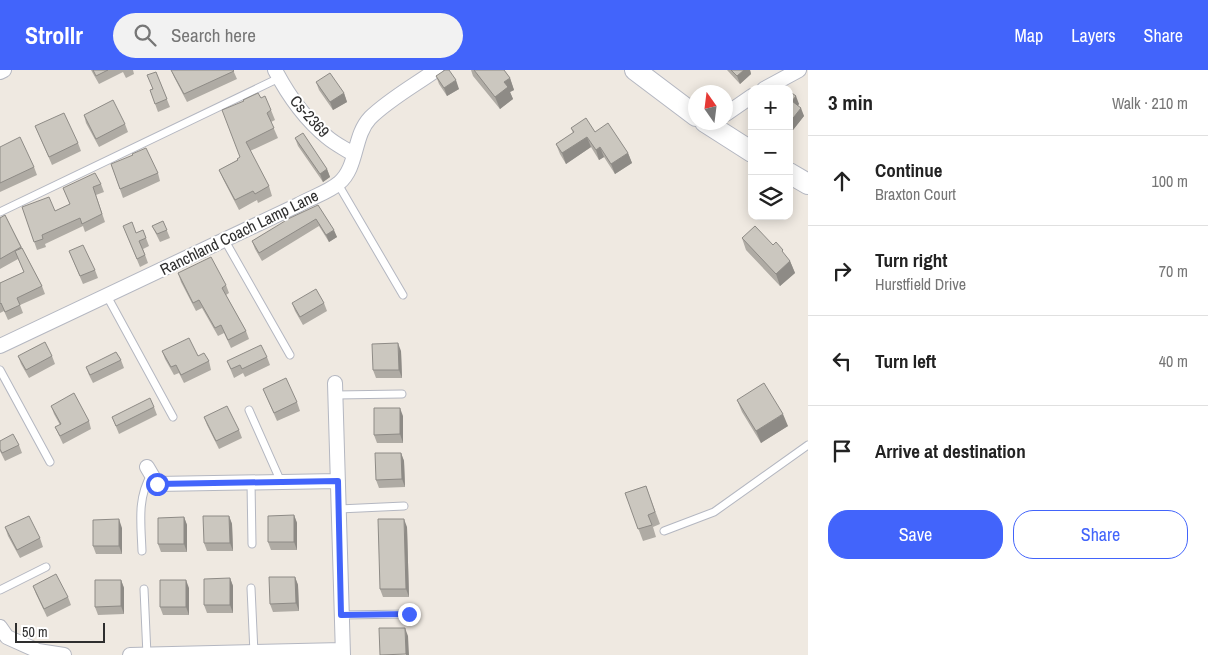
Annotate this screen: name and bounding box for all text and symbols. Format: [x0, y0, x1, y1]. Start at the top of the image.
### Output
search box [113, 13, 463, 58]
text: Strollr [25, 19, 83, 51]
icon: search [131, 21, 159, 49]
text: Search here [171, 22, 256, 48]
text: Map [1015, 23, 1043, 48]
text: Layers [1071, 23, 1116, 48]
text: Share [1144, 23, 1183, 48]
north arrow [688, 85, 733, 130]
map controls [748, 85, 793, 220]
button: + [748, 85, 793, 130]
text: 3 min [828, 88, 873, 117]
street label: Cs-2369 [285, 90, 335, 142]
text: Walk · 210 m [1112, 92, 1188, 114]
button: − [748, 130, 793, 175]
text: Continue [875, 157, 943, 183]
icon: ahead [828, 167, 856, 195]
text: 100 m [1152, 170, 1188, 192]
button: layers [748, 175, 793, 220]
text: Braxton Court [875, 183, 956, 205]
street label: Ranchland Coach Lamp Lane [156, 184, 322, 280]
text: Turn right [875, 247, 947, 273]
icon: right [828, 257, 856, 285]
text: 70 m [1159, 260, 1188, 282]
text: Hurstfield Drive [875, 273, 966, 295]
icon: left [828, 347, 856, 375]
text: Turn left [875, 348, 936, 374]
text: 40 m [1159, 350, 1188, 372]
icon: arrive [828, 437, 856, 465]
text: Arrive at destination [875, 438, 1026, 464]
route start [146, 473, 169, 496]
button: Save [828, 510, 1003, 559]
button: Share [1013, 510, 1188, 559]
route end [398, 603, 421, 626]
scale bar [15, 620, 105, 643]
text: 50 m [22, 623, 48, 641]

